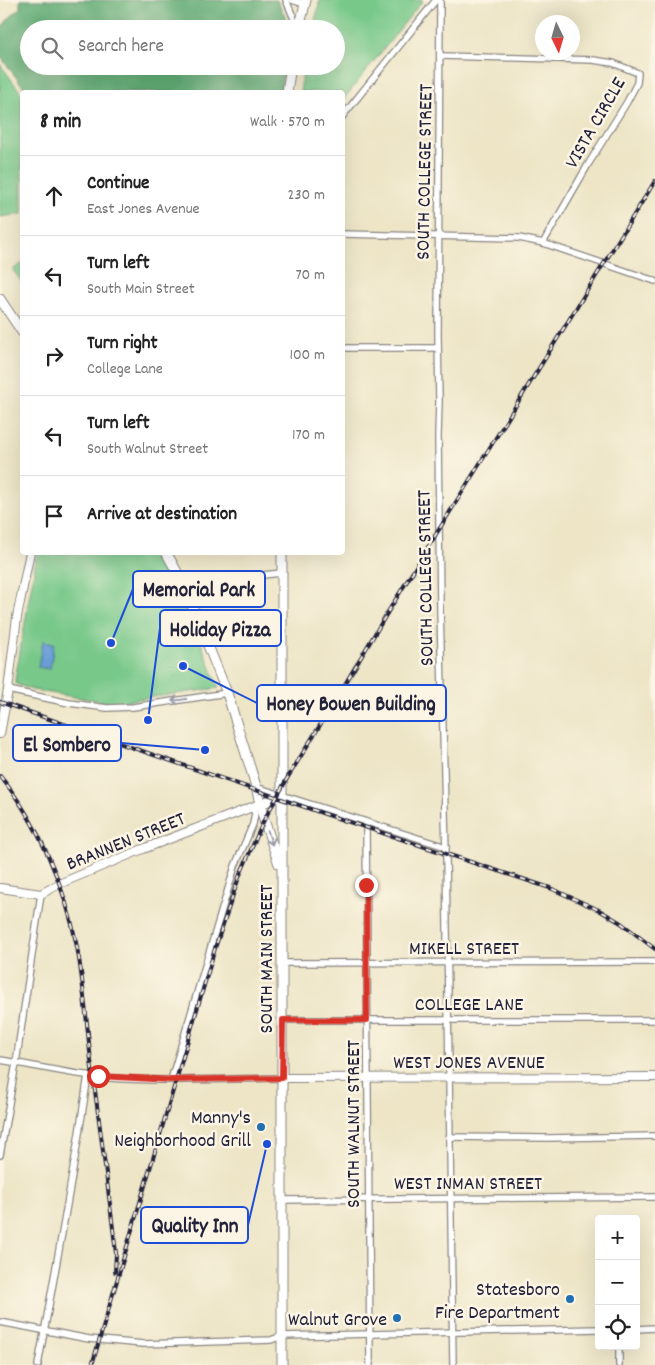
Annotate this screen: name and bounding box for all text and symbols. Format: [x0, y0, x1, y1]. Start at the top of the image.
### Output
north arrow [535, 15, 580, 60]
search box [20, 20, 345, 75]
icon: search [38, 34, 66, 62]
text: Search here [78, 34, 164, 61]
street label: VISTA CIRCLE [559, 73, 634, 174]
street label: SOUTH COLLEGE STREET [410, 84, 442, 260]
text: 8 min [40, 108, 81, 138]
text: Walk · 570 m [250, 111, 325, 134]
text: Continue [87, 171, 149, 198]
icon: ahead [40, 182, 68, 210]
text: 230 m [288, 184, 325, 207]
text: East Jones Avenue [87, 198, 200, 221]
text: Turn left [87, 251, 150, 278]
icon: left [40, 262, 68, 290]
text: 70 m [295, 264, 325, 287]
text: South Main Street [87, 278, 195, 301]
text: Turn right [87, 331, 158, 358]
icon: right [40, 342, 68, 370]
text: 100 m [289, 344, 325, 367]
text: College Lane [87, 358, 163, 381]
text: Turn left [87, 411, 150, 438]
icon: left [40, 422, 68, 450]
text: 170 m [292, 424, 325, 447]
text: South Walnut Street [87, 438, 208, 461]
street label: SOUTH COLLEGE STREET [411, 490, 443, 666]
icon: arrive [40, 502, 68, 530]
text: Arrive at destination [87, 502, 237, 529]
callout: Memorial Park [133, 571, 265, 607]
text: Memorial Park [143, 577, 256, 607]
callout: Holiday Pizza [160, 610, 281, 646]
text: Holiday Pizza [169, 617, 272, 647]
callout: Honey Bowen Building [257, 685, 446, 721]
text: Honey Bowen Building [266, 691, 436, 721]
one-way arrow [171, 695, 187, 705]
callout: El Sombero [13, 725, 121, 761]
text: El Sombero [23, 732, 111, 762]
street label: BRANNEN STREET [62, 806, 190, 879]
one-way arrow [266, 829, 276, 845]
route end [355, 874, 378, 897]
street label: SOUTH MAIN STREET [254, 885, 282, 1033]
street label: MIKELL STREET [409, 936, 519, 964]
street label: COLLEGE LANE [415, 992, 523, 1020]
street label: SOUTH WALNUT STREET [341, 1040, 369, 1208]
street label: WEST JONES AVENUE [393, 1050, 545, 1078]
route start [87, 1065, 110, 1088]
place label: Manny's Neighborhood Grill [114, 1105, 251, 1156]
marker: Manny's Neighborhood Grill [255, 1121, 267, 1133]
street label: WEST INMAN STREET [394, 1171, 542, 1199]
callout: Quality Inn [141, 1207, 248, 1243]
text: Quality Inn [152, 1213, 239, 1243]
map controls [595, 1215, 640, 1350]
button: + [595, 1215, 640, 1260]
button: − [595, 1260, 640, 1305]
place label: Statesboro Fire Department [435, 1277, 560, 1328]
marker: Statesboro Fire Department [564, 1293, 576, 1305]
button: locate [595, 1305, 640, 1350]
place label: Walnut Grove [288, 1307, 387, 1335]
marker: Walnut Grove [391, 1312, 403, 1324]

